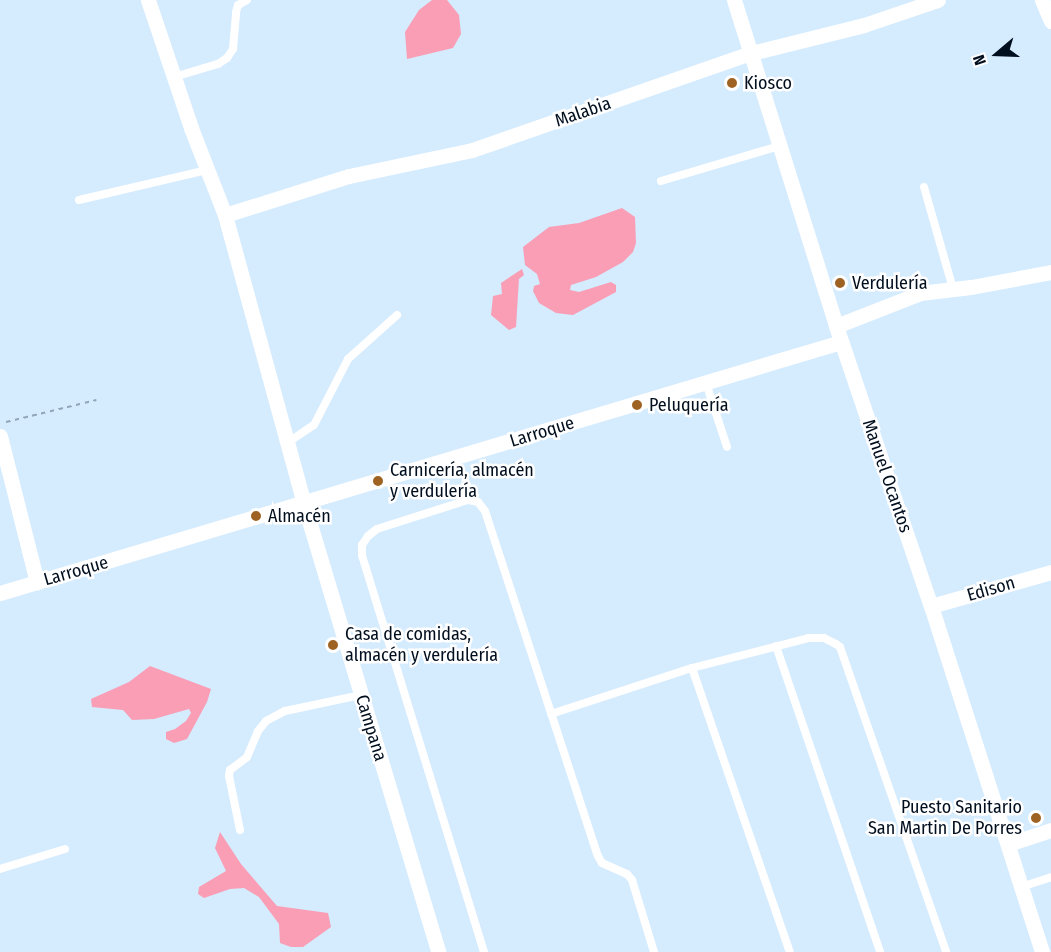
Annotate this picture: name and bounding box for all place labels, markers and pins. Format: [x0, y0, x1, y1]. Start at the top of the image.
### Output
place label: Kiosco [744, 72, 792, 94]
marker: Kiosco [725, 76, 739, 90]
place label: Verdulería [852, 272, 928, 294]
marker: Verdulería [833, 276, 847, 290]
place label: Peluquería [649, 394, 729, 416]
marker: Peluquería [630, 398, 644, 412]
place label: Carnicería, almacén y verdulería [390, 460, 534, 502]
marker: Carnicería, almacén y verdulería [371, 474, 385, 488]
place label: Almacén [268, 505, 331, 527]
marker: Almacén [249, 509, 263, 523]
place label: Casa de comidas, almacén y verdulería [345, 624, 498, 666]
marker: Casa de comidas, almacén y verdulería [326, 638, 340, 652]
place label: Puesto Sanitario San Martin De Porres [868, 797, 1022, 840]
marker: Puesto Sanitario San Martin De Porres [1027, 809, 1045, 827]

